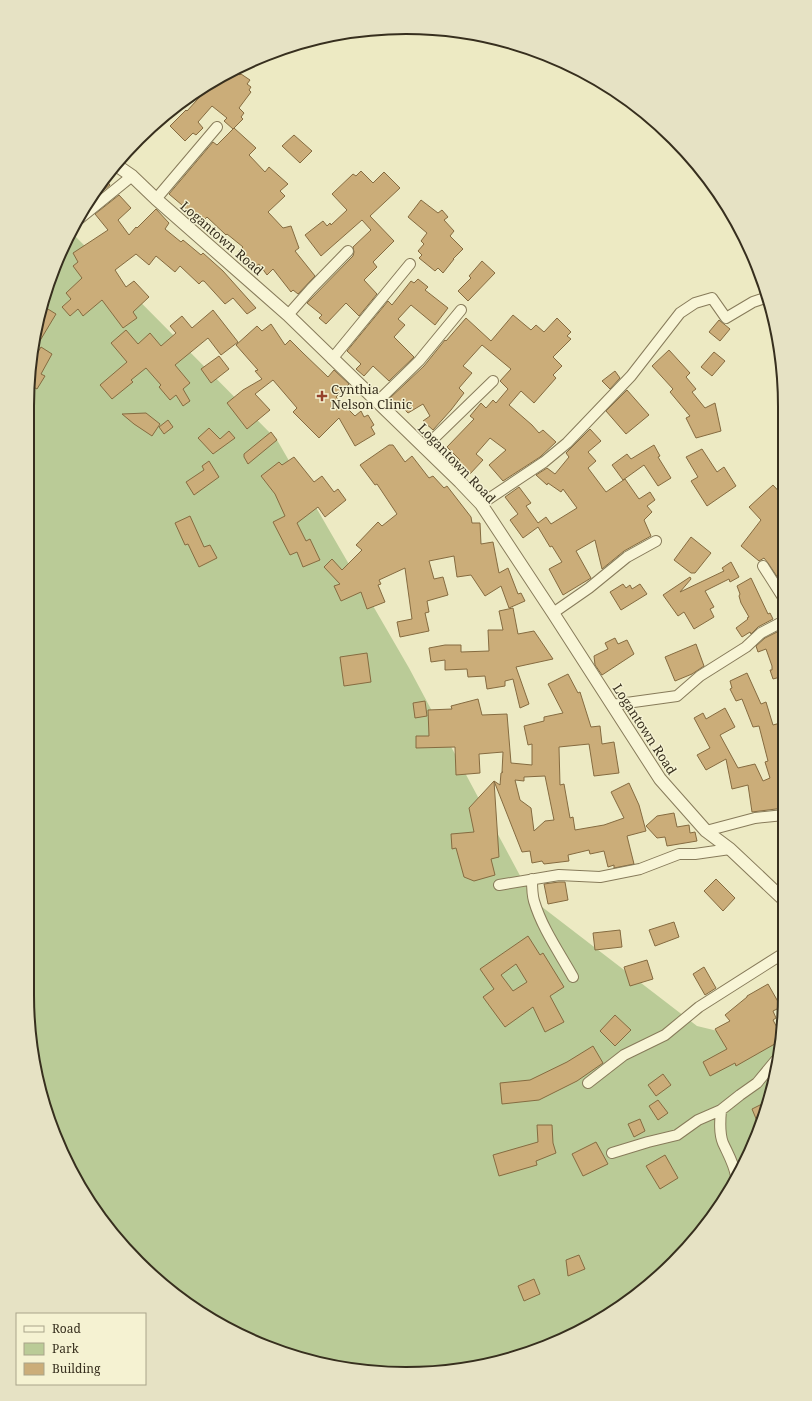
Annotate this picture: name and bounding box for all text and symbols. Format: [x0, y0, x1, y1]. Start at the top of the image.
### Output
street label: Logantown Road [177, 197, 267, 279]
place label: Cynthia Nelson Clinic [331, 380, 412, 413]
marker: Cynthia Nelson Clinic [316, 390, 328, 402]
street label: Logantown Road [414, 419, 500, 507]
street label: Logantown Road [609, 680, 681, 778]
legend [16, 1313, 146, 1385]
text: Road [52, 1320, 82, 1337]
text: Park [52, 1340, 80, 1357]
text: Building [52, 1360, 101, 1377]

